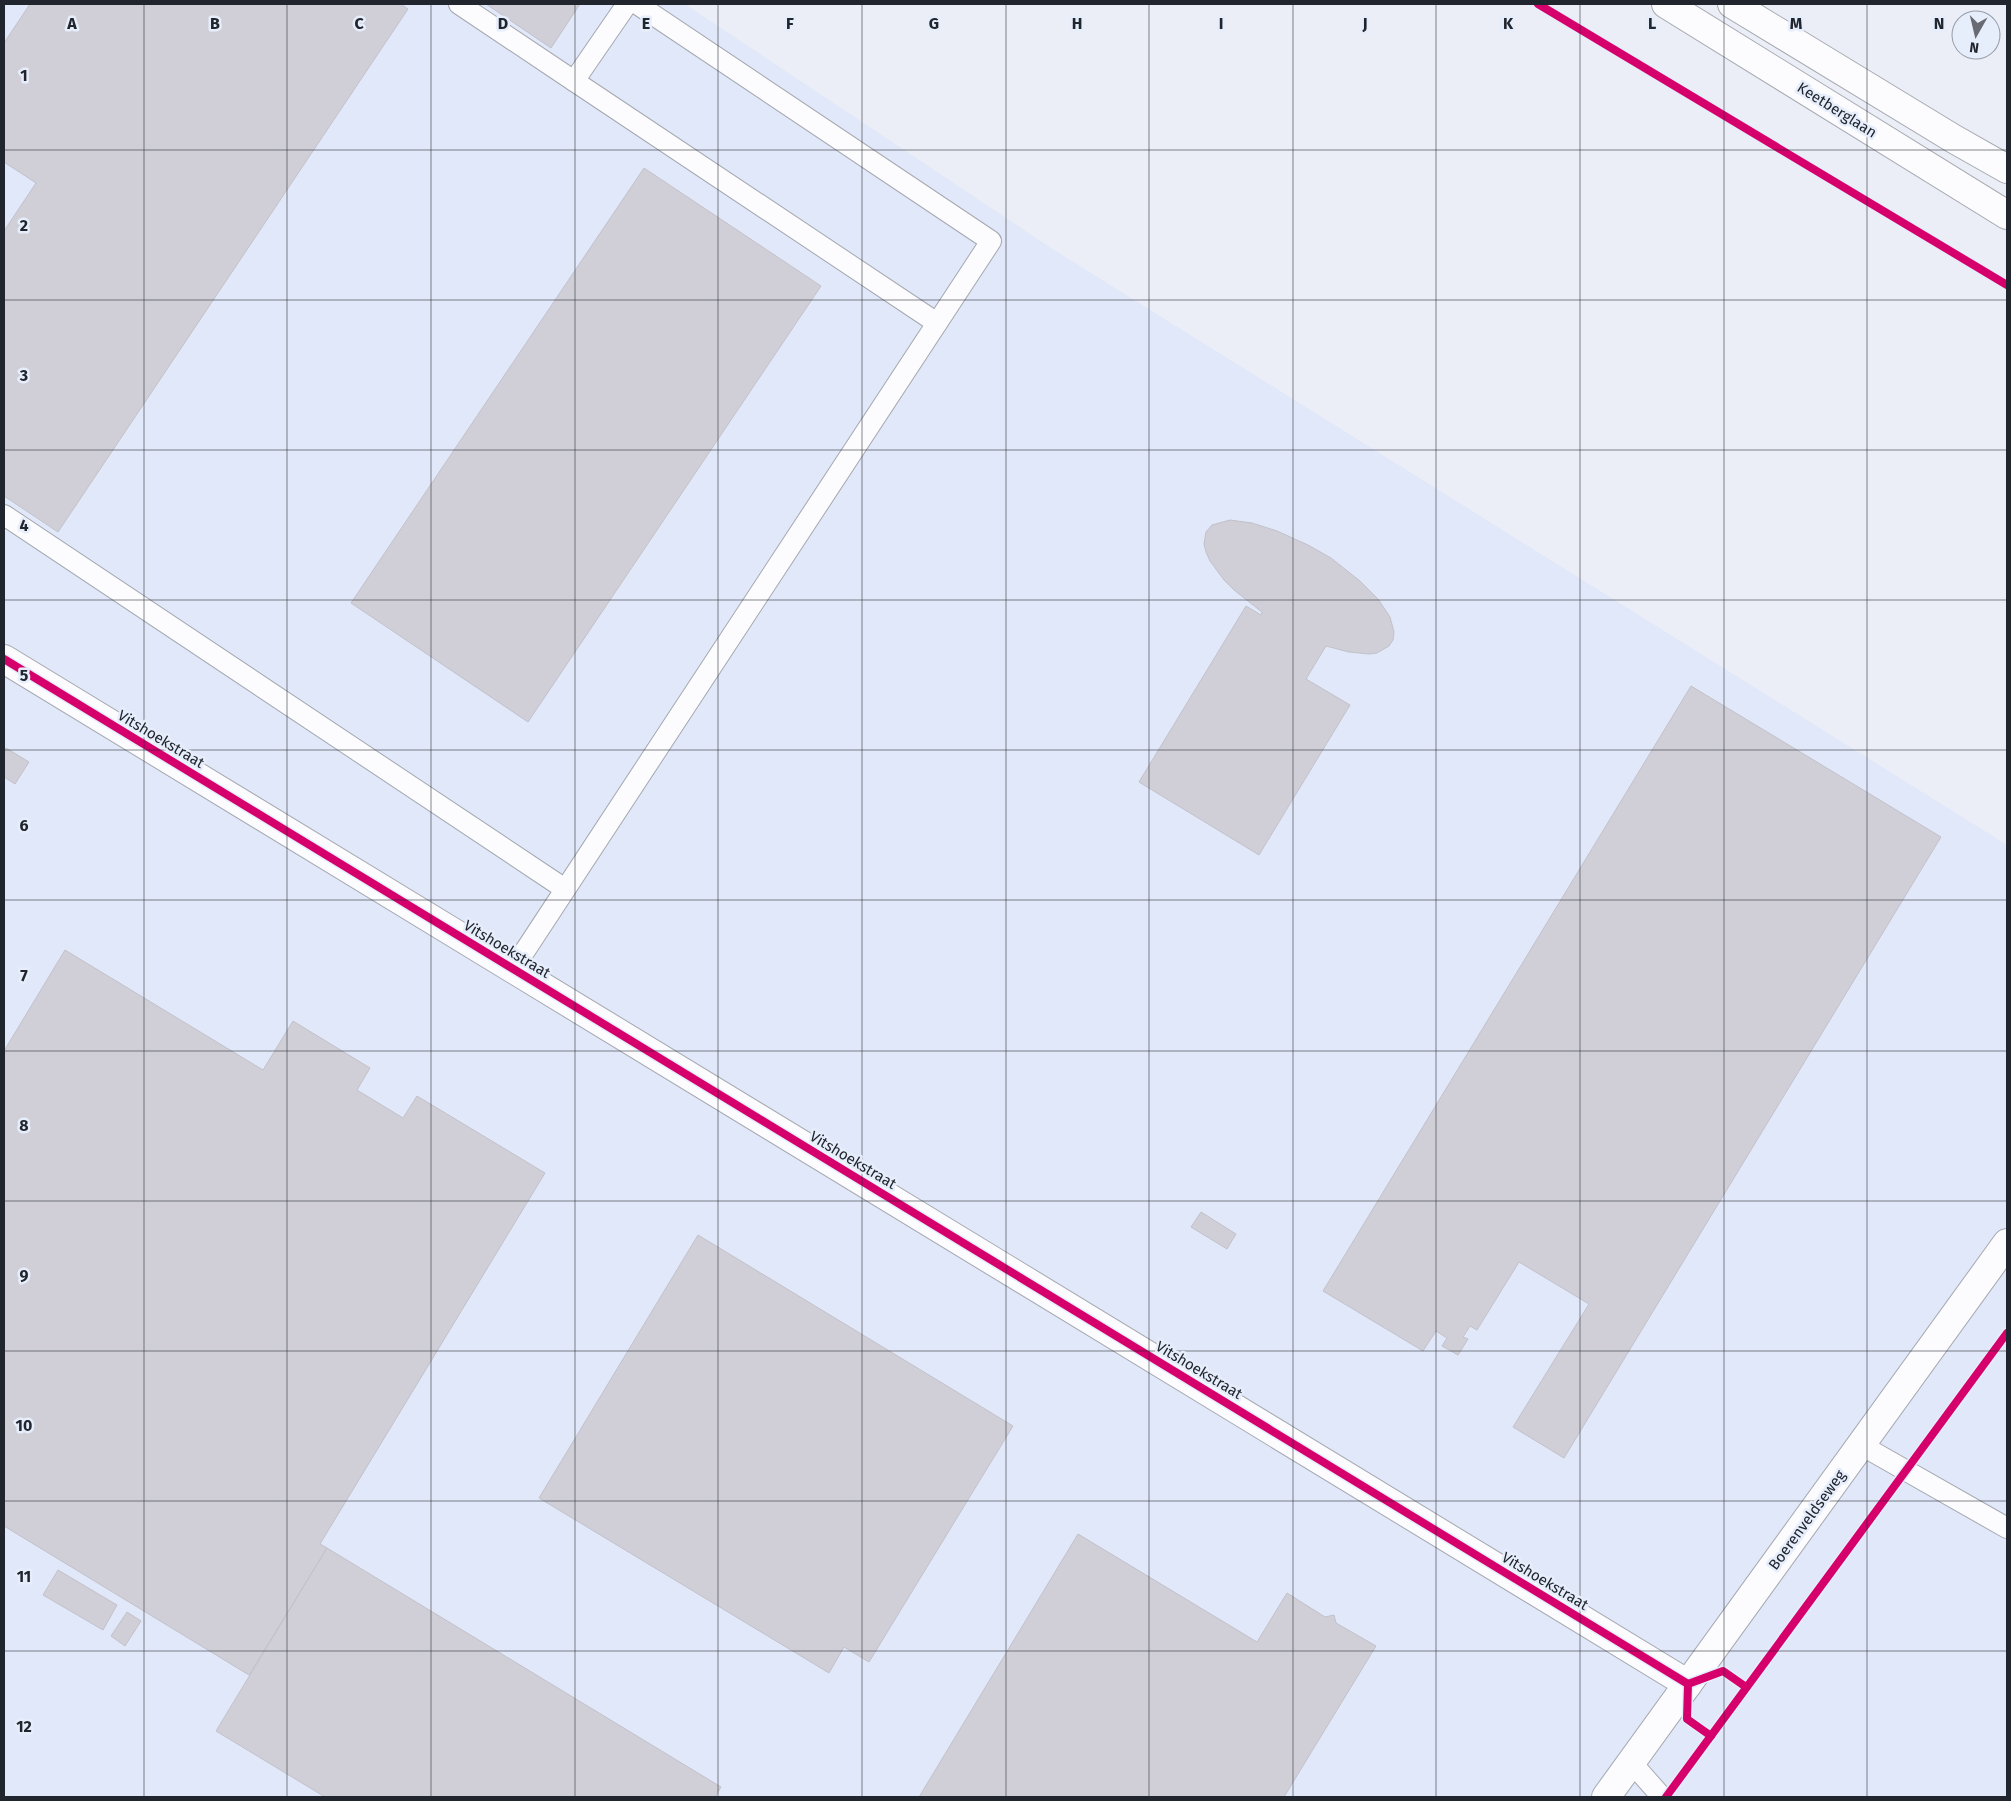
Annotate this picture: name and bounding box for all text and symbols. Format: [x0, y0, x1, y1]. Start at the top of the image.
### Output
north arrow [1951, 10, 2001, 60]
text: A [66, 14, 77, 33]
text: B [210, 14, 220, 33]
text: C [354, 14, 364, 33]
text: D [498, 14, 508, 33]
text: E [642, 14, 650, 33]
text: F [786, 14, 794, 33]
text: G [929, 14, 939, 33]
text: H [1072, 14, 1082, 33]
text: I [1219, 14, 1223, 33]
text: J [1361, 14, 1368, 33]
text: K [1503, 14, 1514, 33]
text: L [1648, 14, 1656, 33]
text: M [1790, 14, 1803, 33]
text: N [1934, 14, 1944, 33]
text: N [1968, 38, 1980, 56]
text: 1 [20, 66, 28, 85]
street label: Keetberglaan [1794, 78, 1880, 142]
text: 2 [20, 216, 28, 235]
text: 3 [19, 366, 28, 385]
text: 4 [19, 516, 29, 535]
text: 5 [20, 666, 29, 685]
street label: Vitshoekstraat [115, 706, 208, 772]
text: 6 [19, 816, 29, 835]
street label: Vitshoekstraat [461, 916, 554, 982]
text: 7 [20, 966, 28, 985]
text: 8 [19, 1116, 29, 1135]
street label: Vitshoekstraat [807, 1127, 900, 1193]
text: 9 [20, 1266, 29, 1285]
street label: Vitshoekstraat [1153, 1337, 1246, 1403]
text: 10 [16, 1416, 32, 1435]
street label: Boerenveldseweg [1765, 1466, 1849, 1573]
street label: Vitshoekstraat [1499, 1548, 1592, 1614]
text: 11 [17, 1567, 31, 1586]
text: 12 [16, 1717, 32, 1736]

